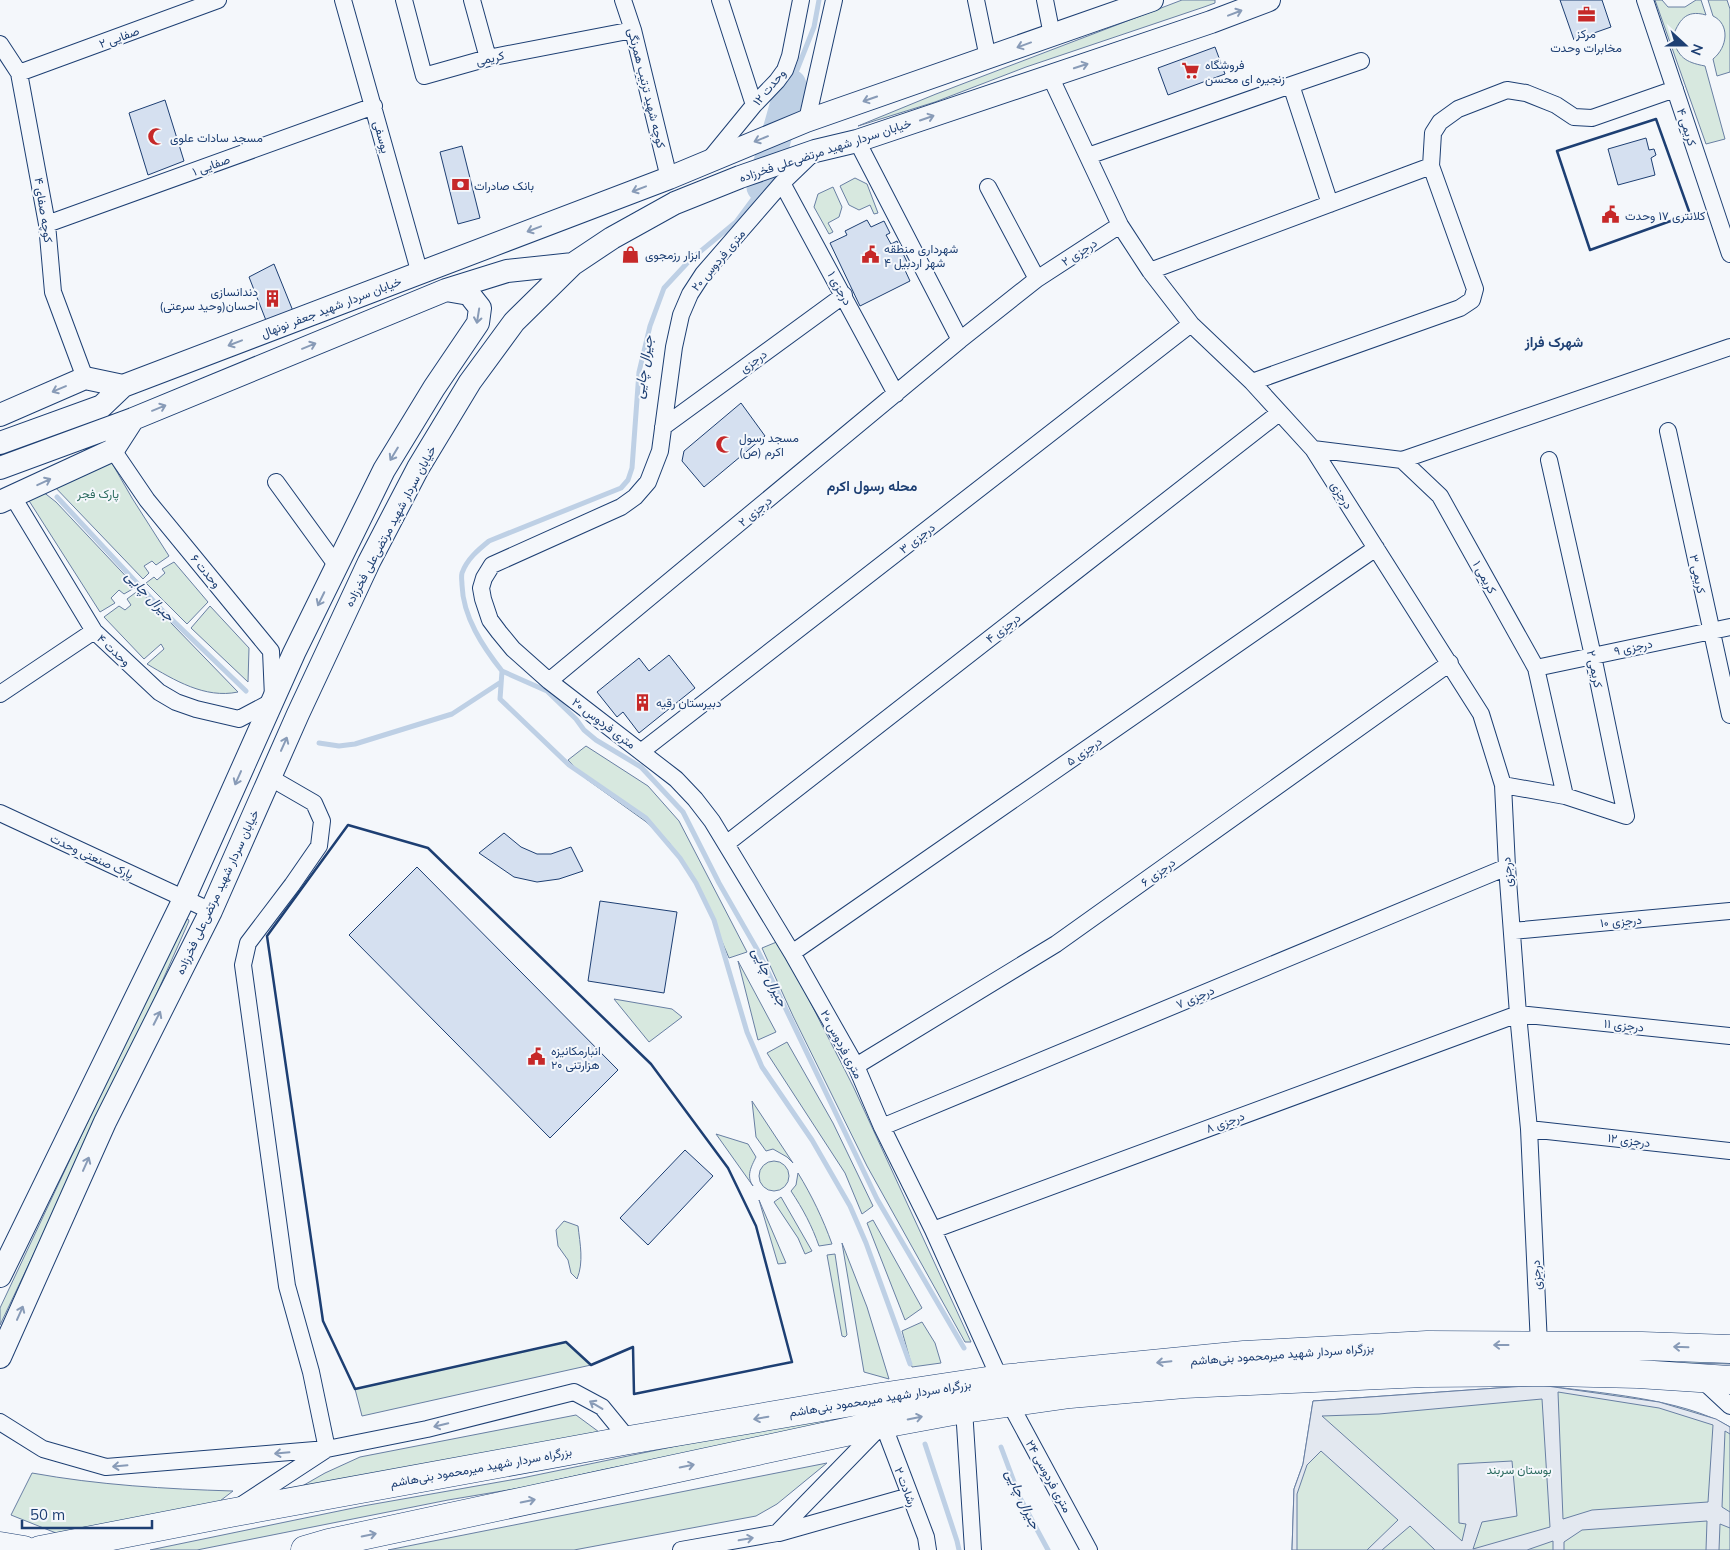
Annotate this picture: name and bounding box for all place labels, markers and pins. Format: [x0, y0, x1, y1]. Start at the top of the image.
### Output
office icon: مرکز مخابرات وحدت [1576, 4, 1596, 24]
place label: مرکز مخابرات وحدت [1550, 26, 1622, 56]
place label: فروشگاه زنجیره ای محسن [1205, 57, 1285, 87]
supermarket icon: فروشگاه زنجیره ای محسن [1181, 61, 1201, 81]
mosque icon: مسجد سادات علوی [146, 127, 166, 147]
place label: مسجد سادات علوی [170, 130, 263, 146]
bank icon: بانک صادرات [450, 175, 470, 195]
place label: بانک صادرات [474, 178, 534, 194]
public building icon: کلانتری ۱۷ وحدت [1601, 205, 1621, 225]
place label: کلانتری ۱۷ وحدت [1625, 208, 1705, 224]
place label: شهرداری منطقه ۴ شهر اردبیل [884, 241, 958, 271]
shop icon: ابزار رزمجوی [621, 244, 641, 264]
public building icon: شهرداری منطقه ۴ شهر اردبیل [860, 245, 880, 265]
place label: ابزار رزمجوی [645, 247, 701, 263]
place label: دندانسازی احسان(وحید سرعتی) [159, 284, 258, 314]
building icon: دندانسازی احسان(وحید سرعتی) [262, 288, 282, 308]
place label: مسجد رسول اکرم (ص) [739, 430, 799, 460]
mosque icon: مسجد رسول اکرم (ص) [715, 434, 735, 454]
building icon: دبیرستان رقیه [632, 692, 652, 712]
place label: دبیرستان رقیه [656, 695, 722, 711]
place label: انبارمکانیزه ۲۰ هزارتنی [551, 1043, 601, 1073]
public building icon: انبارمکانیزه ۲۰ هزارتنی [527, 1047, 547, 1067]

